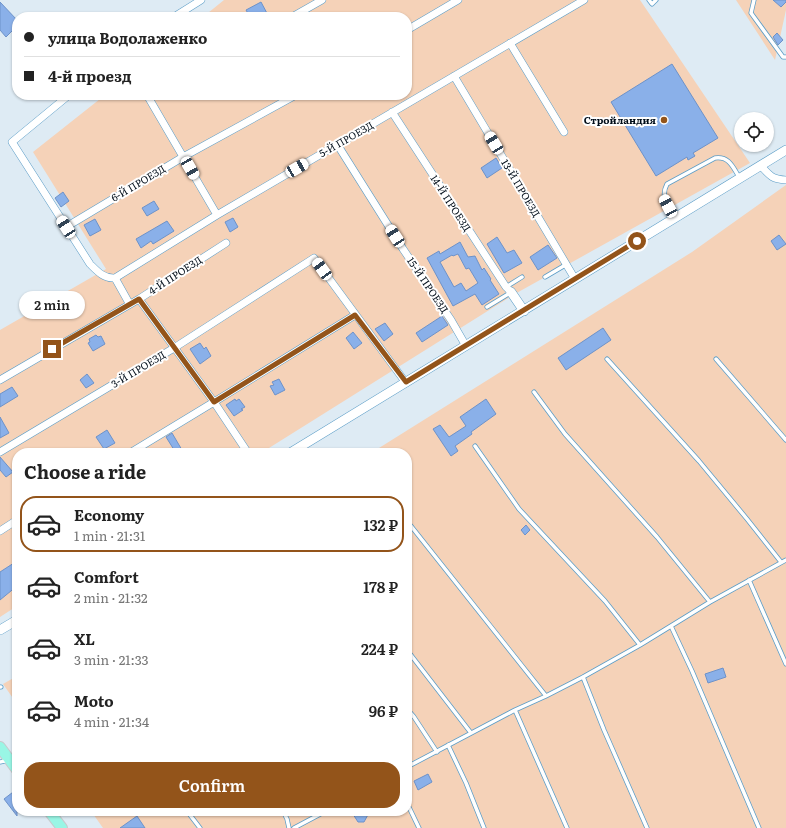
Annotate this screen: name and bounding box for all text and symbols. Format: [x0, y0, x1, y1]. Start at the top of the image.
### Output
text: улица Водолаженко [48, 26, 207, 49]
text: 4-й проезд [48, 64, 132, 87]
place label: Стройландия [584, 112, 657, 127]
map controls [734, 112, 774, 152]
button: locate [734, 112, 774, 152]
marker: Стройландия [659, 115, 669, 125]
street label: 5-Й ПРОЕЗД [316, 117, 376, 160]
car [483, 130, 505, 156]
car [179, 155, 201, 181]
street label: 13-Й ПРОЕЗД [498, 156, 545, 219]
car [284, 157, 310, 179]
street label: 6-Й ПРОЕЗД [108, 160, 168, 205]
street label: 14-Й ПРОЕЗД [428, 171, 475, 234]
car [657, 193, 679, 219]
car [54, 214, 78, 240]
car [383, 223, 407, 249]
route start [628, 232, 646, 250]
street label: 4-Й ПРОЕЗД [145, 252, 204, 297]
street label: 15-Й ПРОЕЗД [404, 254, 453, 316]
car [310, 256, 334, 282]
callout: 2 min [19, 291, 85, 319]
text: 2 min [34, 295, 70, 314]
route end [43, 340, 61, 358]
street label: 3-Й ПРОЕЗД [108, 346, 168, 391]
text: Choose a ride [24, 458, 146, 485]
text: Economy [74, 503, 144, 526]
icon: car [26, 506, 62, 542]
text: 132 ₽ [363, 513, 398, 536]
text: 1 min · 21:31 [74, 526, 145, 545]
text: Comfort [74, 565, 139, 588]
icon: car [26, 568, 62, 604]
text: 178 ₽ [363, 575, 398, 598]
text: 2 min · 21:32 [74, 588, 148, 607]
text: XL [74, 627, 95, 650]
icon: car [26, 630, 62, 666]
text: 224 ₽ [361, 637, 398, 660]
text: 3 min · 21:33 [74, 650, 149, 669]
text: Moto [74, 689, 114, 712]
icon: car [26, 692, 62, 728]
text: 96 ₽ [369, 699, 398, 722]
text: 4 min · 21:34 [74, 712, 149, 731]
button: Confirm [24, 762, 400, 808]

